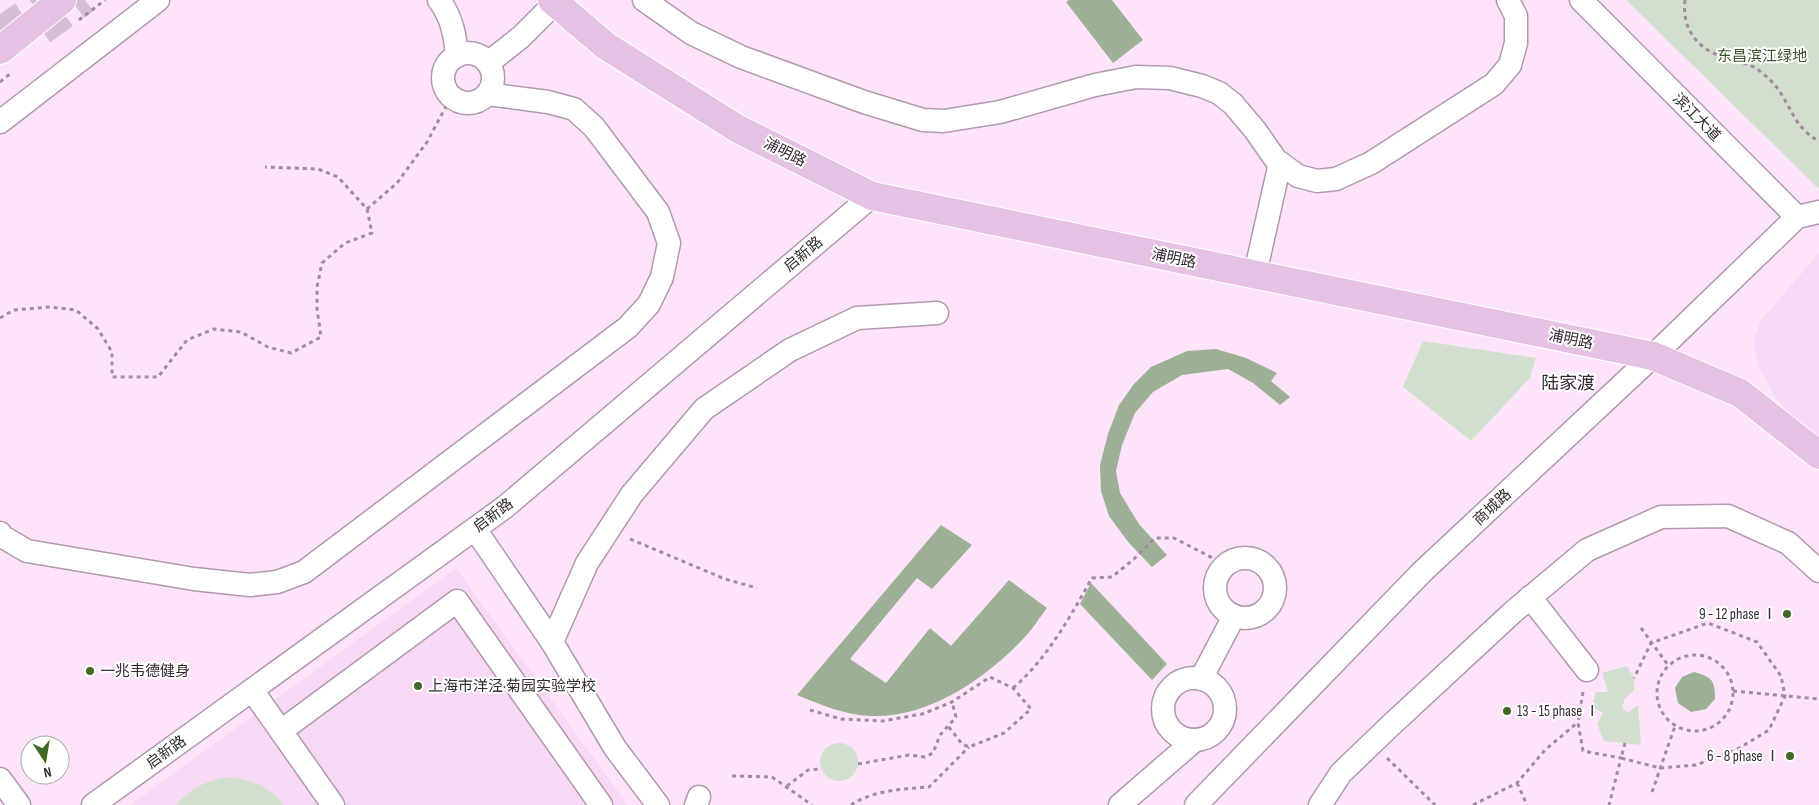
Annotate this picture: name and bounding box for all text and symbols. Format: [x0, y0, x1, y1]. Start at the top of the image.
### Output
park label: 东昌滨江绿地 [1717, 47, 1807, 66]
street label: 滨江大道 [1669, 89, 1725, 145]
street label: 浦明路 [760, 134, 809, 171]
street label: 启新路 [780, 233, 827, 276]
street label: 浦明路 [1150, 245, 1198, 272]
street label: 浦明路 [1547, 326, 1595, 353]
district label: 陆家渡 [1541, 373, 1595, 394]
street label: 商城路 [1469, 485, 1515, 530]
street label: 启新路 [470, 494, 517, 537]
place label: 9 - 12 phase Ⅰ [1699, 605, 1777, 624]
marker: 9 - 12 phase Ⅰ [1781, 608, 1793, 620]
place label: 一兆韦德健身 [100, 662, 190, 681]
marker: 一兆韦德健身 [84, 665, 96, 677]
place label: 上海市洋泾·菊园实验学校 [428, 677, 596, 696]
marker: 上海市洋泾·菊园实验学校 [412, 680, 424, 692]
place label: 13 - 15 phase Ⅰ [1517, 702, 1600, 721]
marker: 13 - 15 phase Ⅰ [1501, 705, 1513, 717]
street label: 启新路 [143, 731, 190, 773]
north arrow [20, 735, 70, 785]
place label: 6 - 8 phase Ⅰ [1707, 747, 1780, 766]
marker: 6 - 8 phase Ⅰ [1784, 750, 1796, 762]
text: N [42, 763, 53, 781]

